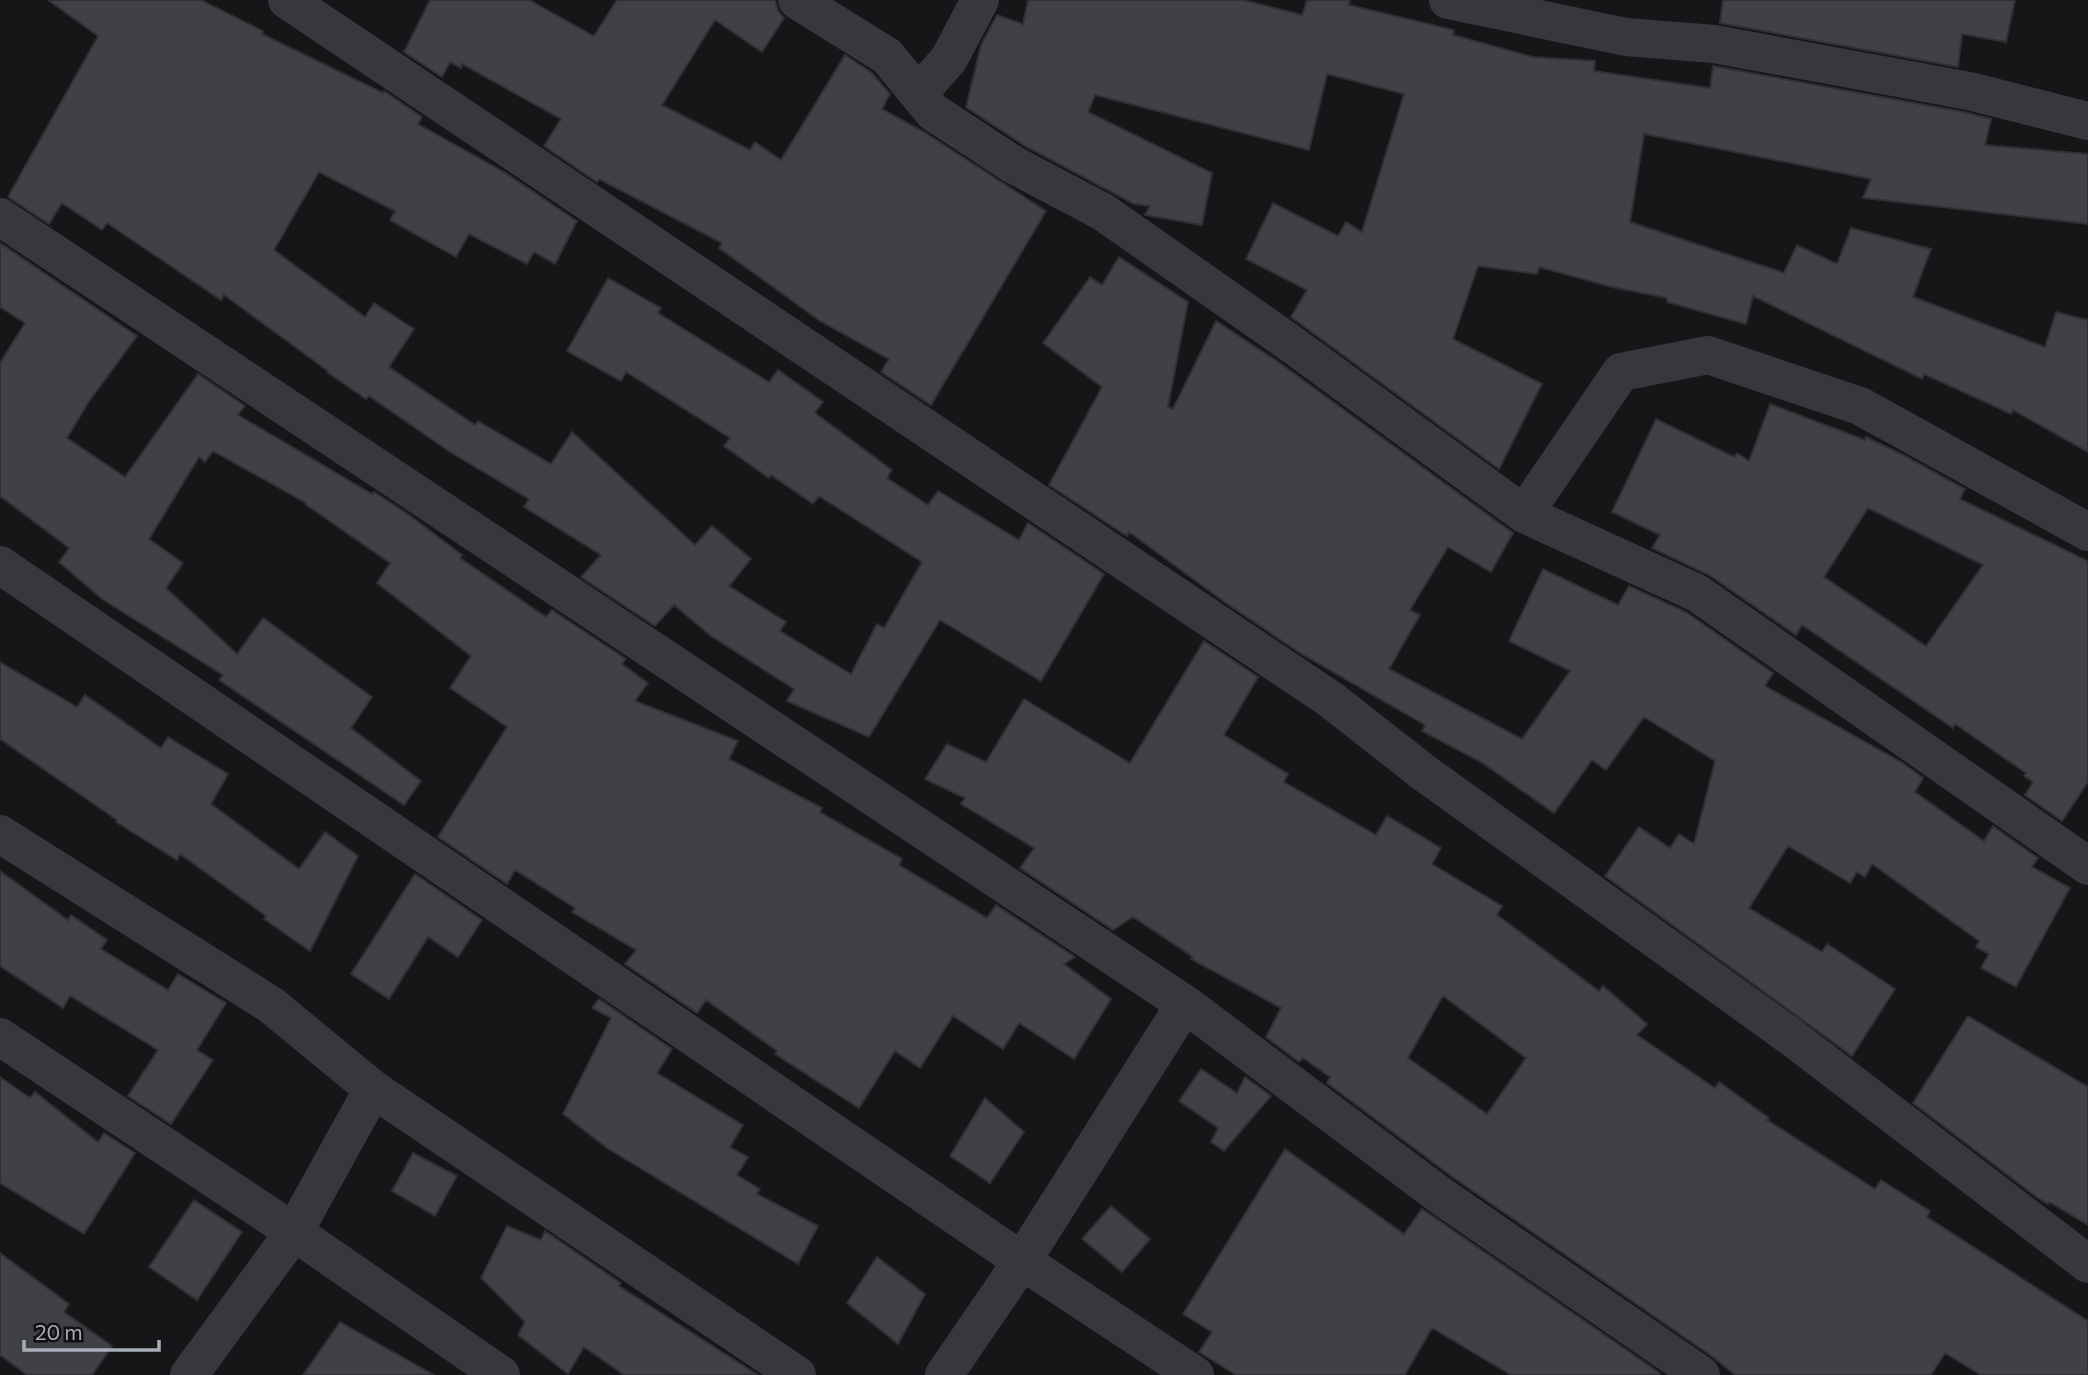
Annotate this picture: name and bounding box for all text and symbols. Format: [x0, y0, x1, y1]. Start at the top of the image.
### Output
scale bar [24, 1308, 159, 1352]
text: 20 m [35, 1319, 83, 1344]

